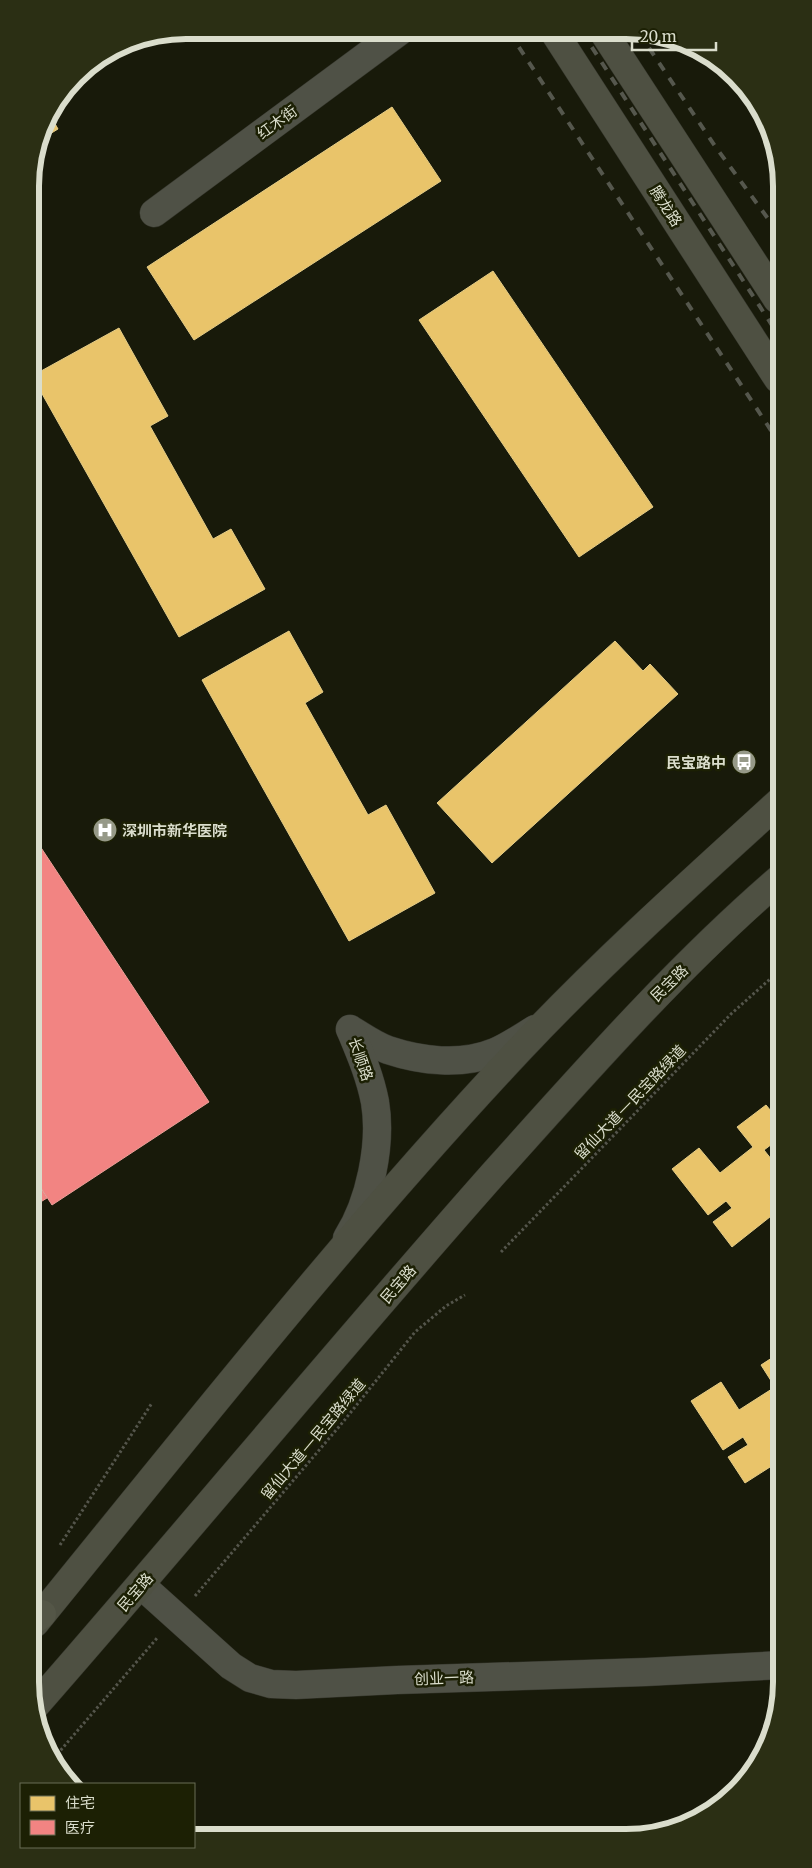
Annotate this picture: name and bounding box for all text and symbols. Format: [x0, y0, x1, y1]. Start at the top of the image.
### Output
scale bar [632, 20, 716, 52]
text: 20 m [640, 27, 677, 46]
street label: 红木街 [253, 101, 301, 143]
street label: 腾龙路 [646, 182, 686, 230]
bus stop icon: 民宝路中 [731, 749, 757, 775]
place label: 民宝路中 [666, 753, 726, 772]
hospital icon: 深圳市新华医院 [92, 817, 118, 843]
place label: 深圳市新华医院 [122, 821, 227, 840]
street label: 民宝路 [646, 961, 692, 1005]
street label: 长顺路 [345, 1035, 377, 1083]
street label: 留仙大道—民宝路绿道 [570, 1041, 690, 1163]
street label: 民宝路 [376, 1261, 420, 1307]
street label: 留仙大道—民宝路绿道 [257, 1375, 369, 1503]
street label: 民宝路 [113, 1569, 157, 1615]
street label: 创业一路 [414, 1667, 474, 1689]
legend [20, 1783, 195, 1848]
text: 住宅 [65, 1793, 95, 1812]
text: 医疗 [65, 1818, 95, 1837]

